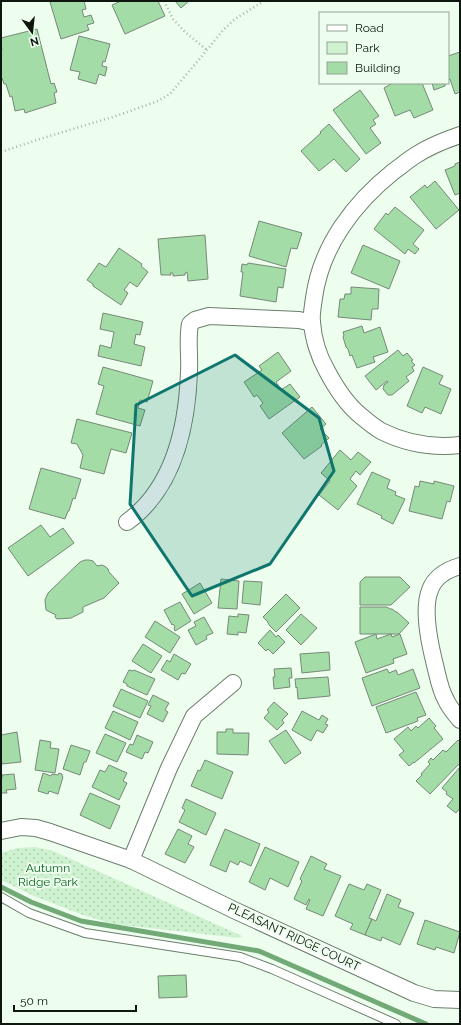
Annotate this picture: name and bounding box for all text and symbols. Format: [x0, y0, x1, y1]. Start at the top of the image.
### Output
north arrow [12, 12, 52, 52]
legend [319, 12, 449, 84]
text: Road [355, 21, 384, 35]
text: N [29, 34, 40, 49]
text: Park [355, 41, 380, 55]
text: Building [355, 61, 401, 75]
park label: Autumn Ridge Park [18, 861, 79, 889]
street label: PLEASANT RIDGE COURT [226, 900, 363, 974]
scale bar [14, 987, 136, 1013]
text: 50 m [20, 994, 48, 1008]

